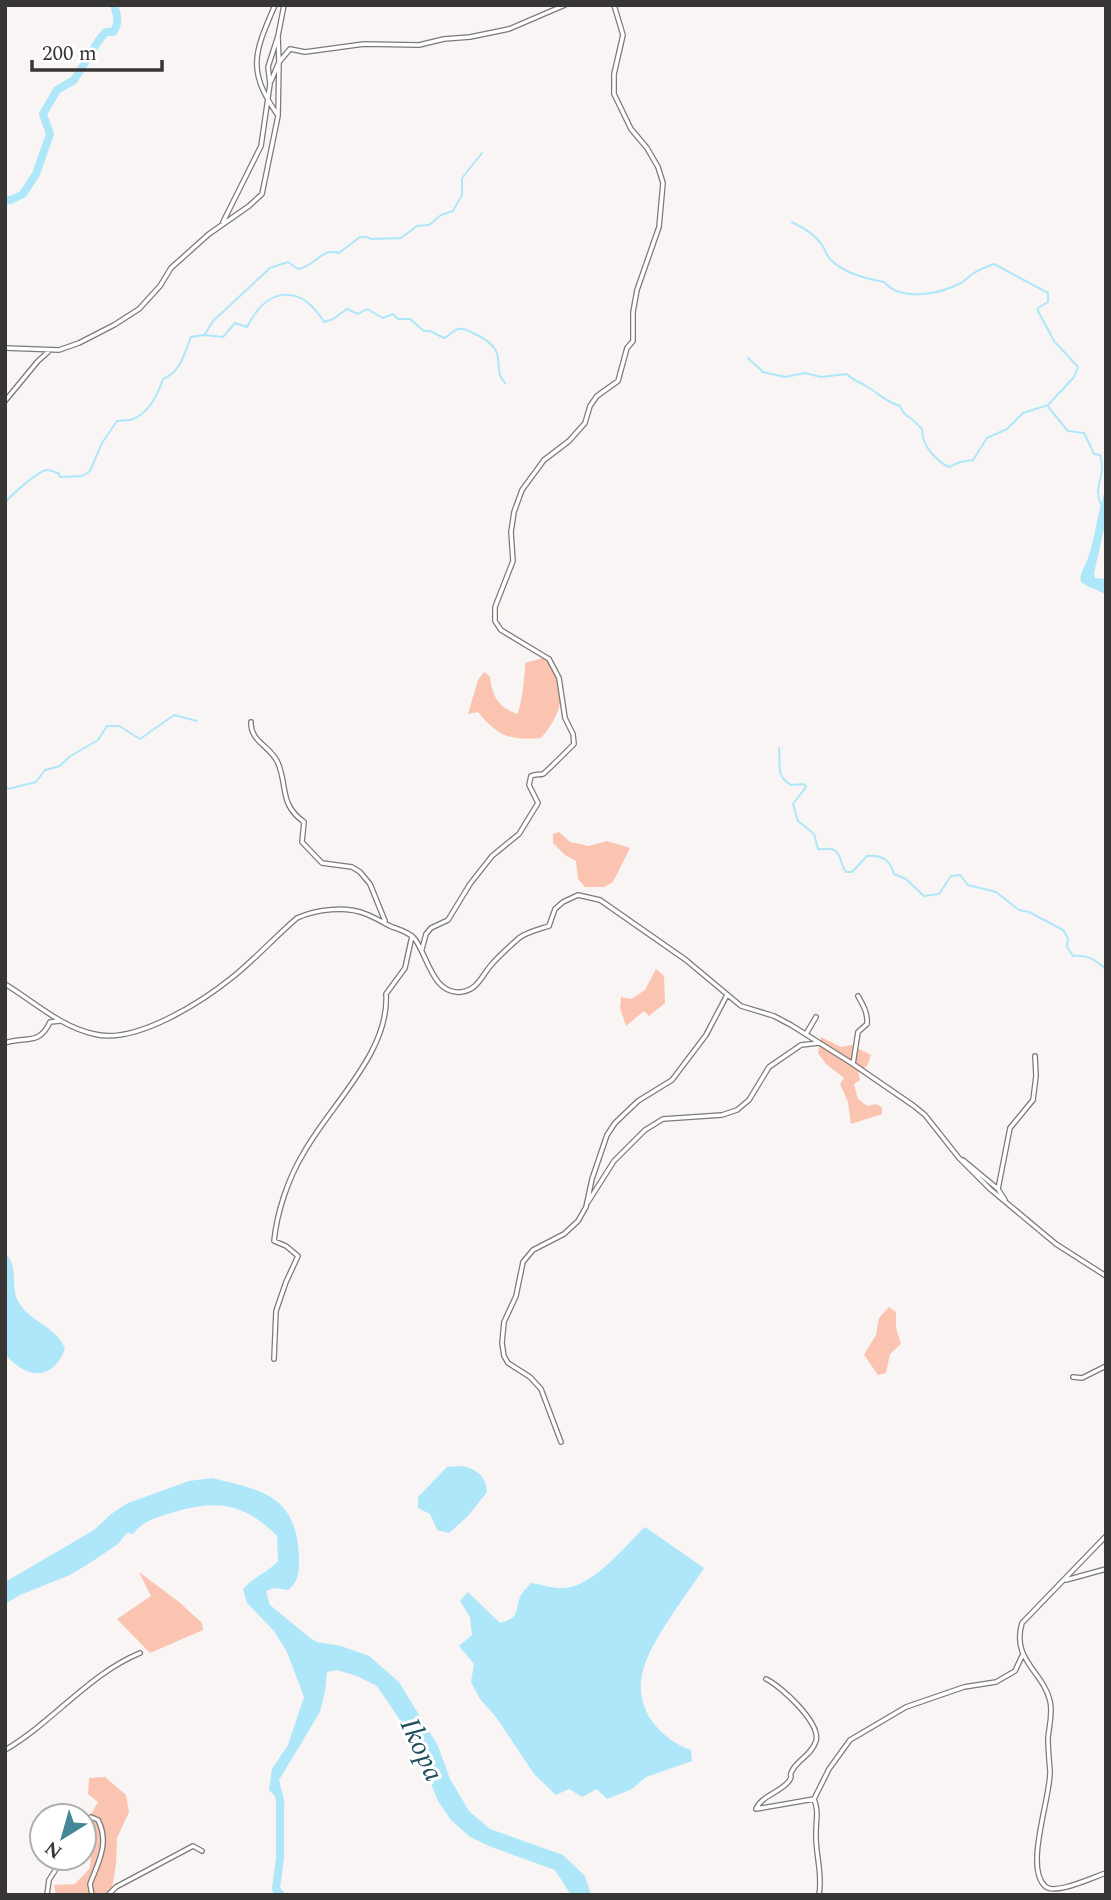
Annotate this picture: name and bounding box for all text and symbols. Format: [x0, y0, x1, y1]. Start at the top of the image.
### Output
scale bar [32, 28, 161, 72]
text: 200 m [42, 38, 97, 70]
water label: Ikopa [388, 1711, 455, 1788]
north arrow [28, 1802, 98, 1872]
text: N [39, 1833, 69, 1866]

